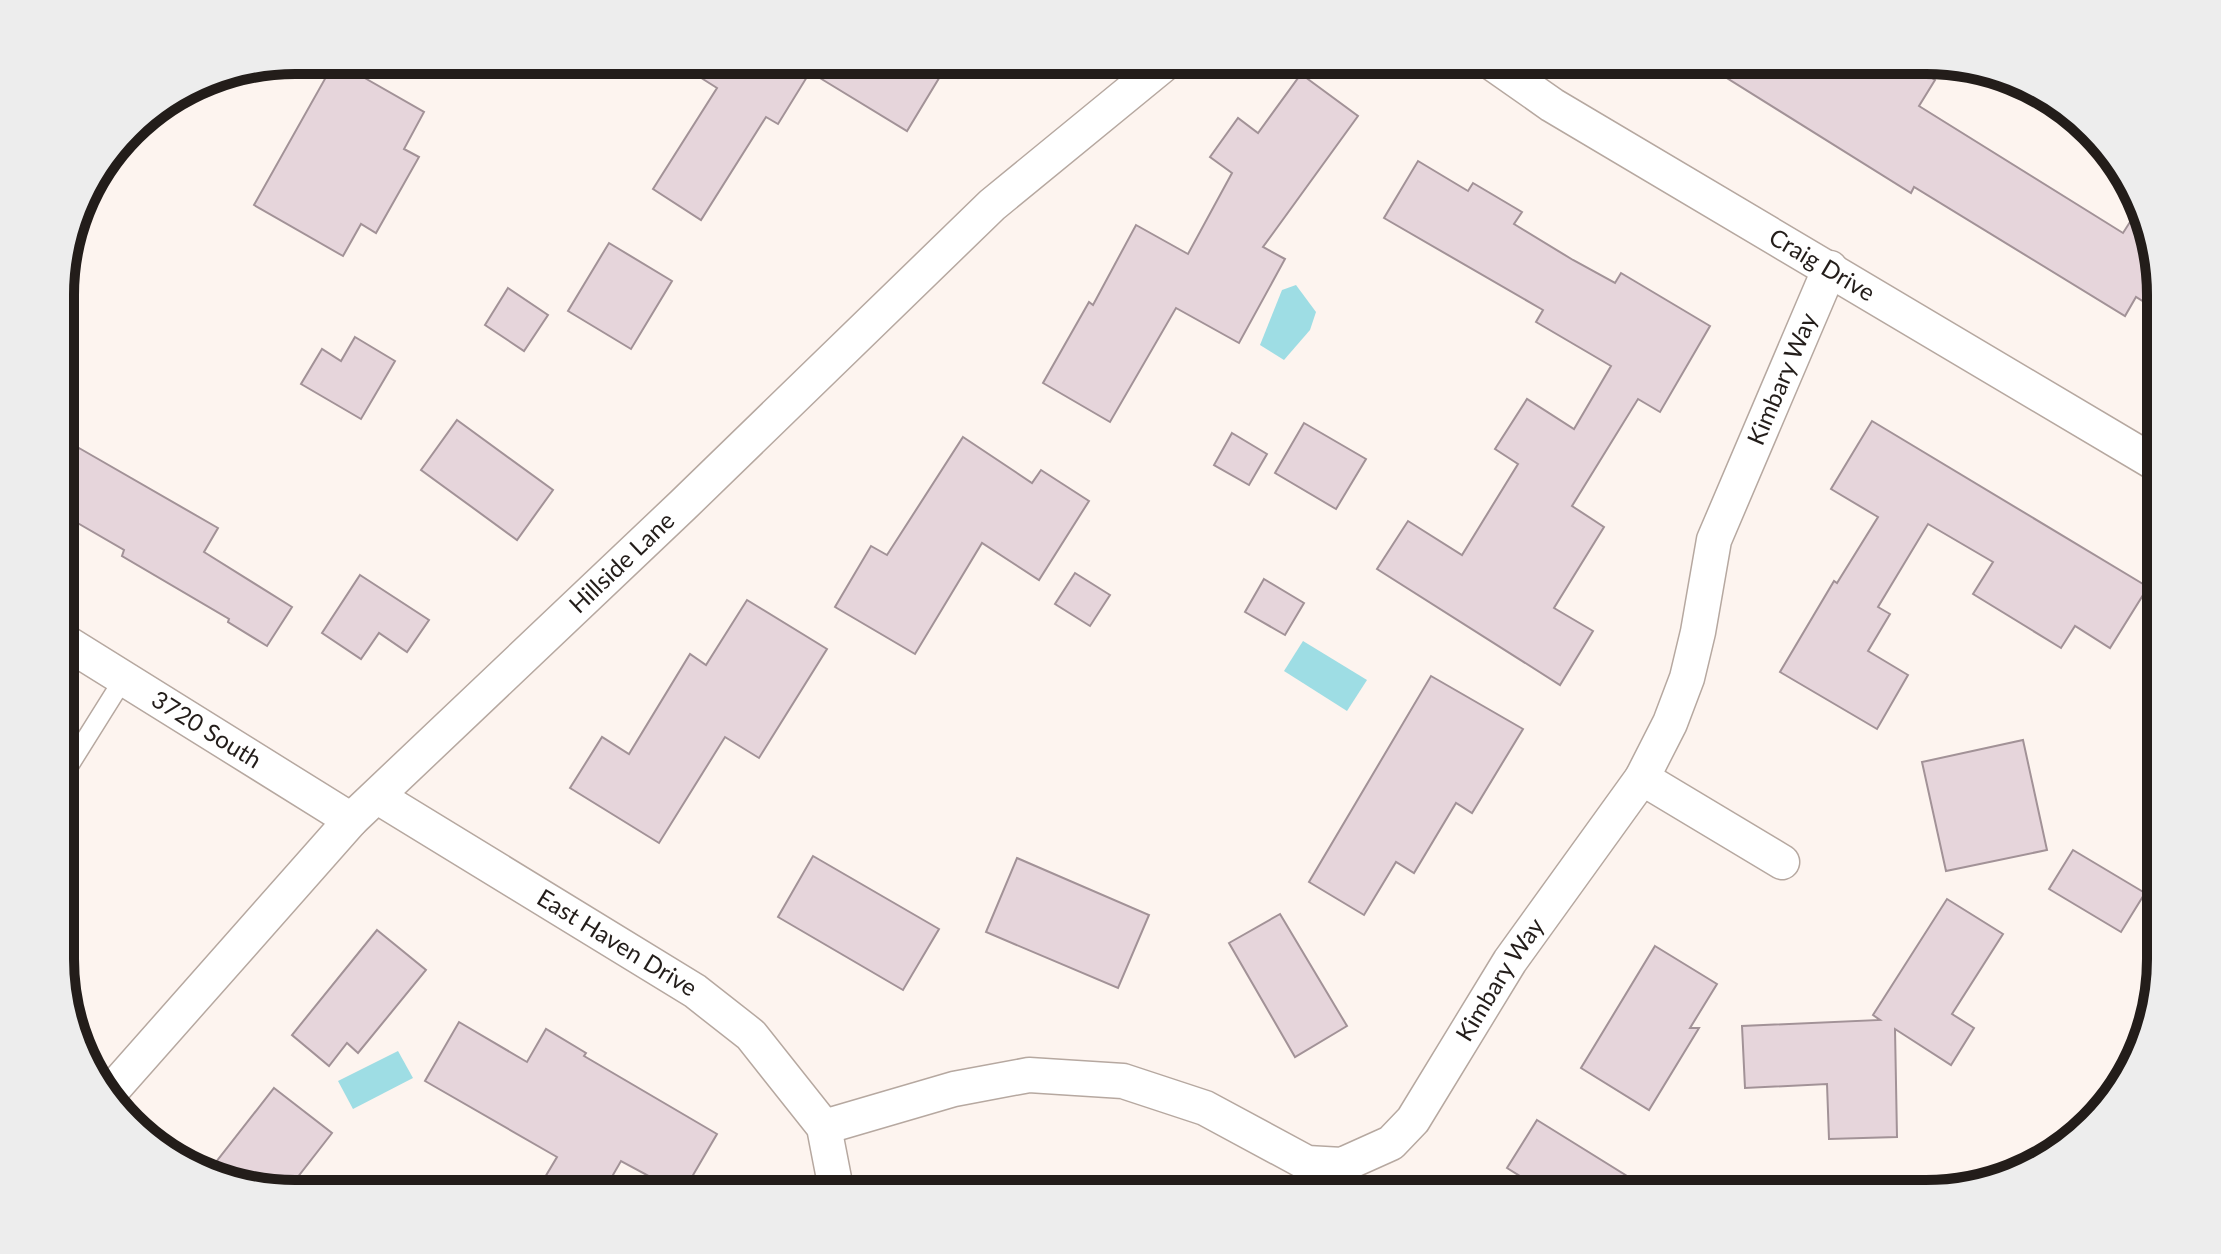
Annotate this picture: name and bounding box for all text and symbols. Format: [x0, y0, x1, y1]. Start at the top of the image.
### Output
street label: Craig Drive [1764, 221, 1881, 307]
street label: Kimbary Way [1740, 308, 1822, 449]
street label: Hillside Lane [562, 505, 680, 618]
street label: 3720 South [147, 684, 267, 774]
street label: East Haven Drive [532, 882, 703, 1002]
street label: Kimbary Way [1449, 911, 1550, 1046]

